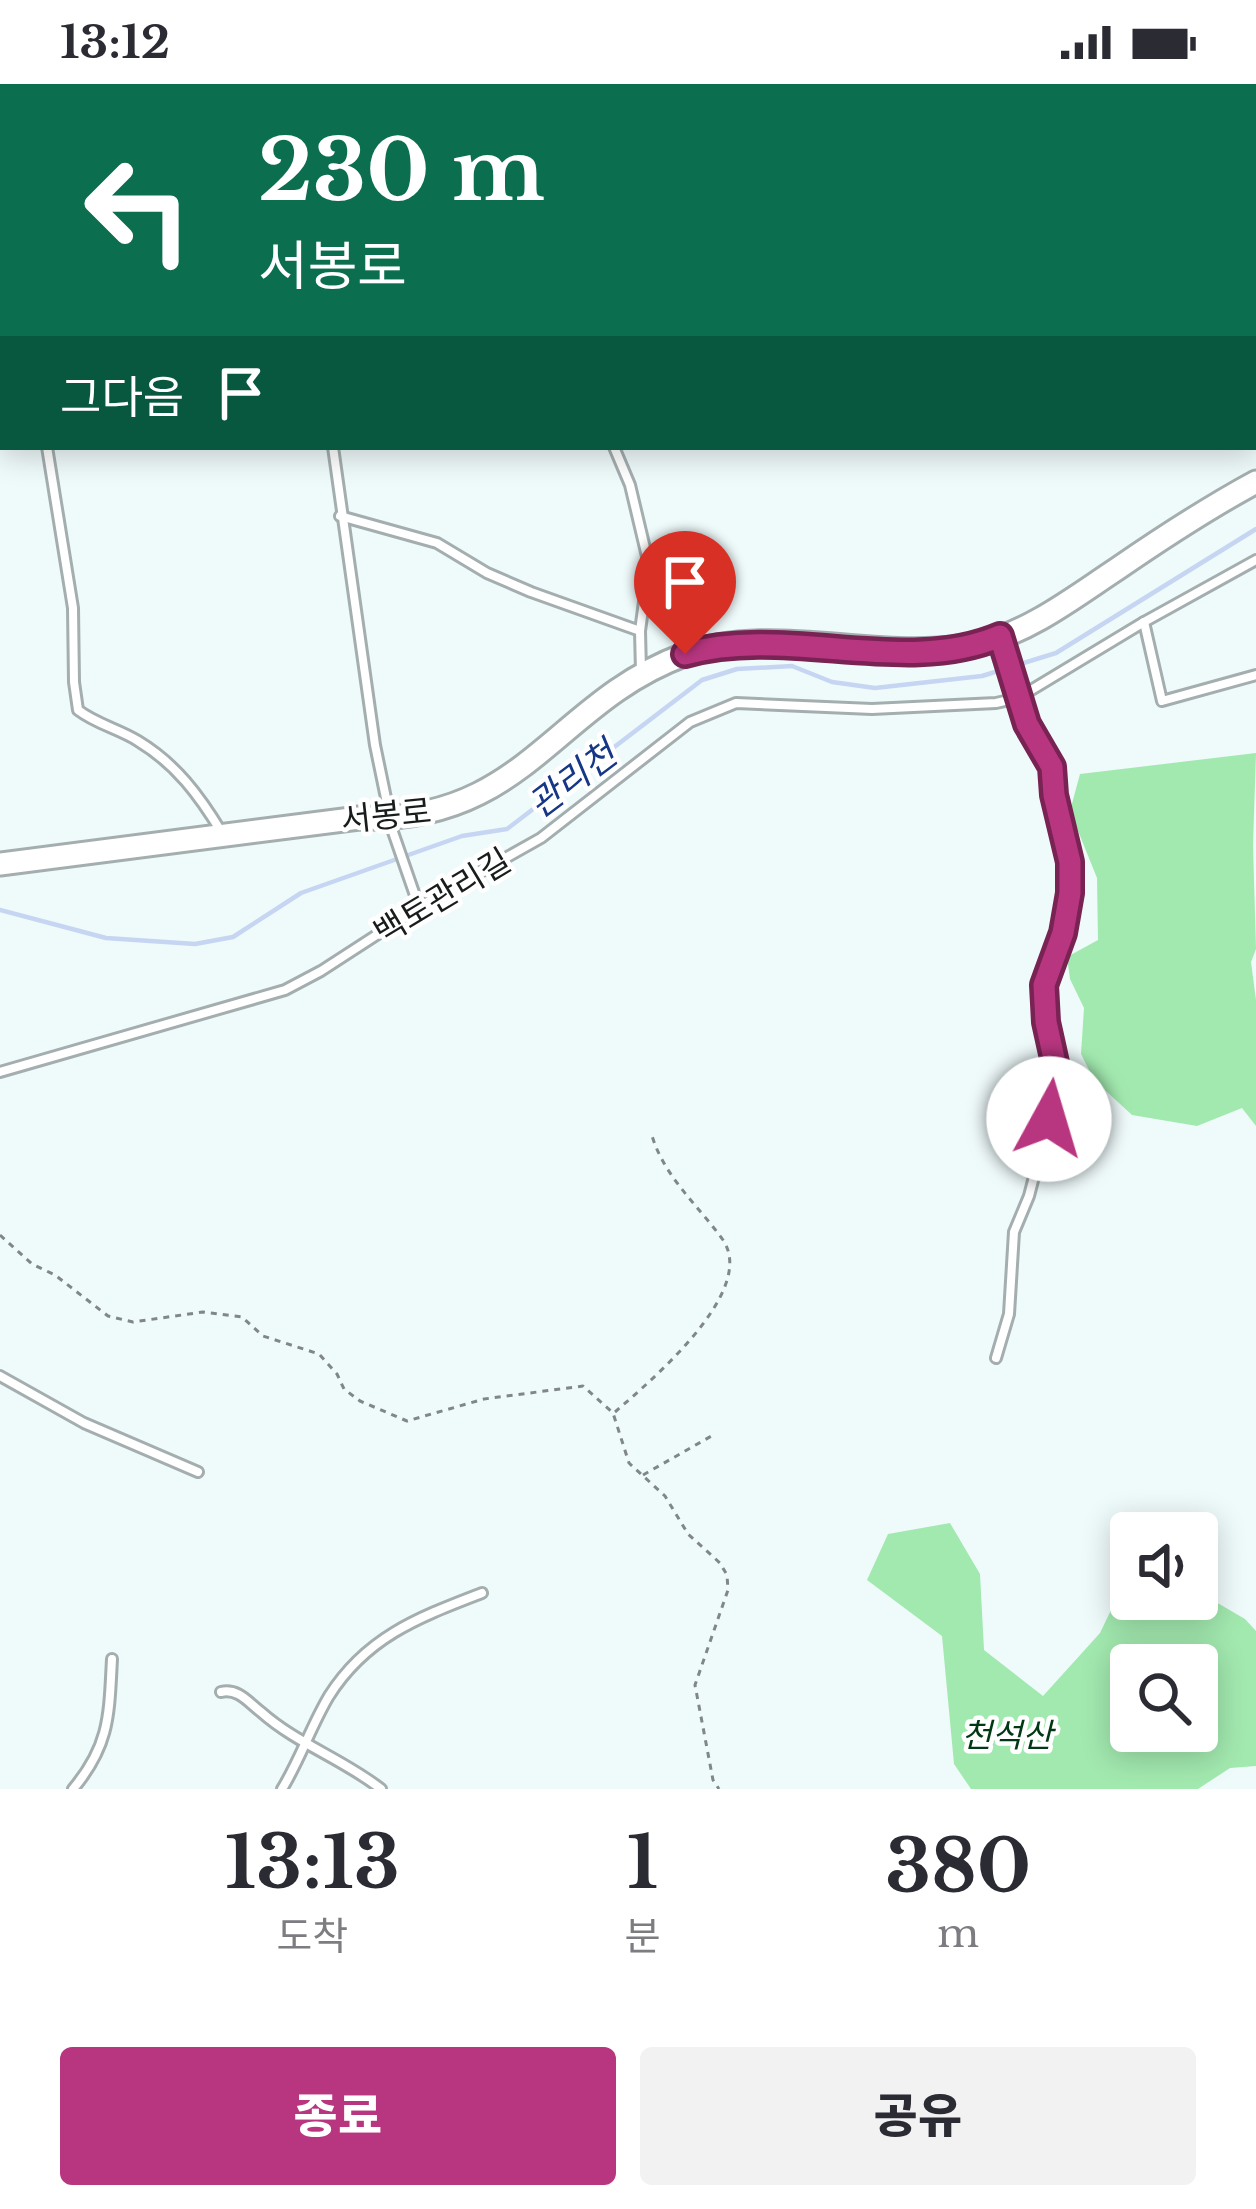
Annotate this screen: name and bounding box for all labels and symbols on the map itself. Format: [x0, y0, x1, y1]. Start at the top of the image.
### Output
pin [634, 531, 736, 654]
water label: 관리천 [519, 729, 629, 827]
street label: 서봉로 [339, 790, 433, 841]
street label: 백토관리길 [367, 840, 518, 953]
position arrow [986, 1056, 1112, 1182]
park label: 천석산 [961, 1715, 1056, 1756]

